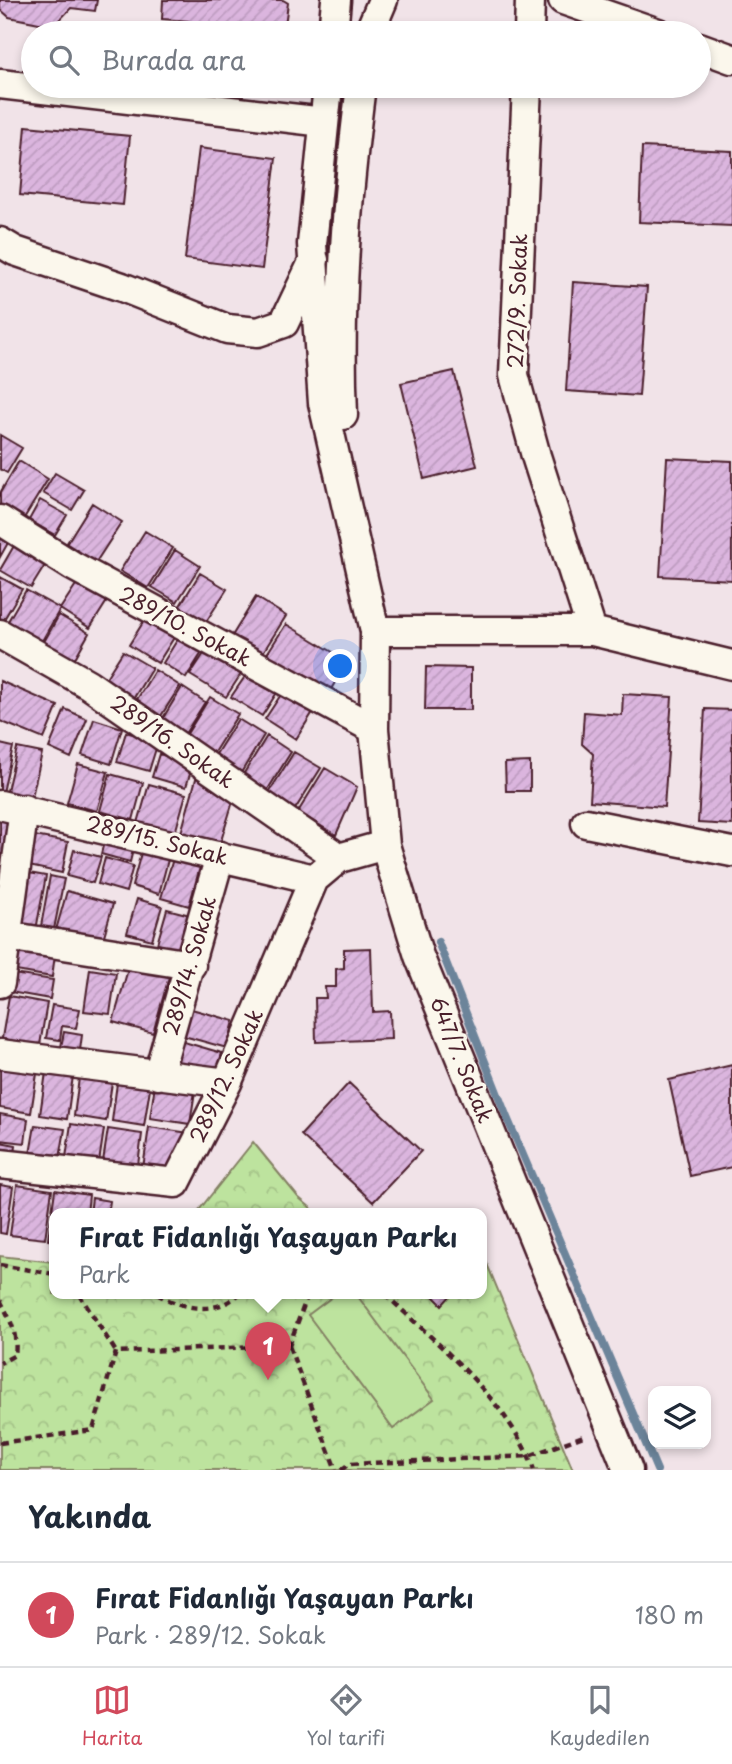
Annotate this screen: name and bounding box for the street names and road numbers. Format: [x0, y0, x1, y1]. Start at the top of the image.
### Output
street label: 272/9. Sokak [498, 233, 534, 369]
street label: 289/10. Sokak [114, 577, 258, 674]
street label: 289/16. Sokak [105, 686, 242, 795]
street label: 289/15. Sokak [83, 806, 232, 872]
street label: 289/14. Sokak [153, 892, 223, 1039]
street label: 647/7. Sokak [423, 991, 503, 1127]
street label: 289/12. Sokak [180, 1003, 270, 1147]

